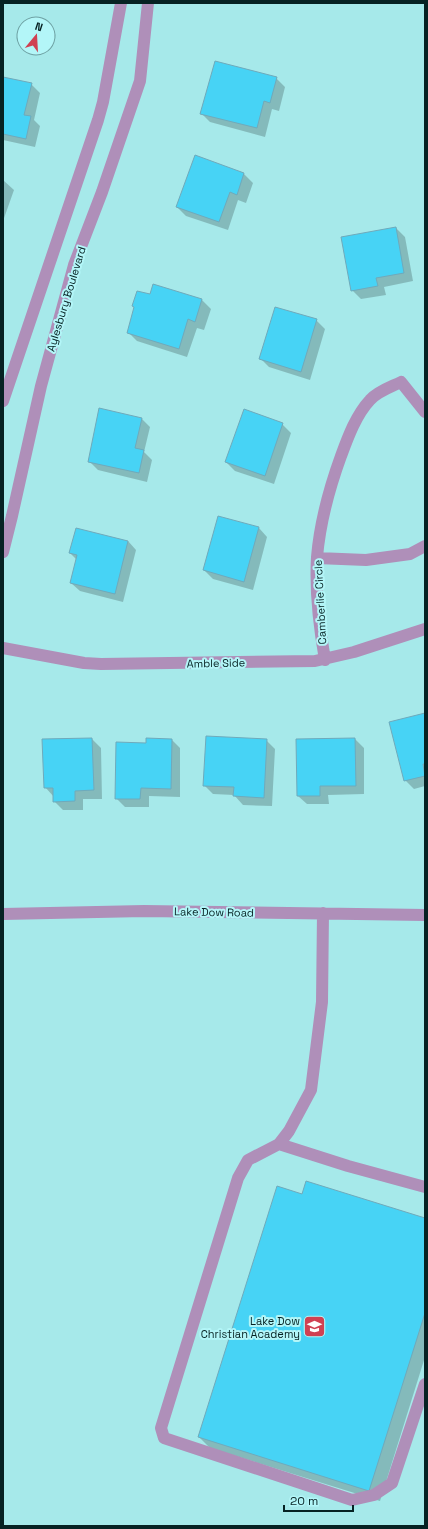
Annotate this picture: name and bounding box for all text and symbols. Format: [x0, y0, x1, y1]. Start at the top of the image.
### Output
north arrow [16, 16, 56, 56]
text: N [33, 19, 45, 34]
street label: Aylesbury Boulevard [43, 245, 89, 353]
street label: Camberlie Circle [311, 559, 329, 645]
street label: Amble Side [187, 655, 245, 671]
street label: Lake Dow Road [174, 904, 254, 920]
place label: Lake Dow Christian Academy [201, 1314, 300, 1341]
school or university icon: Lake Dow Christian Academy [302, 1314, 328, 1340]
scale bar [284, 1487, 353, 1513]
text: 20 m [290, 1493, 318, 1509]

